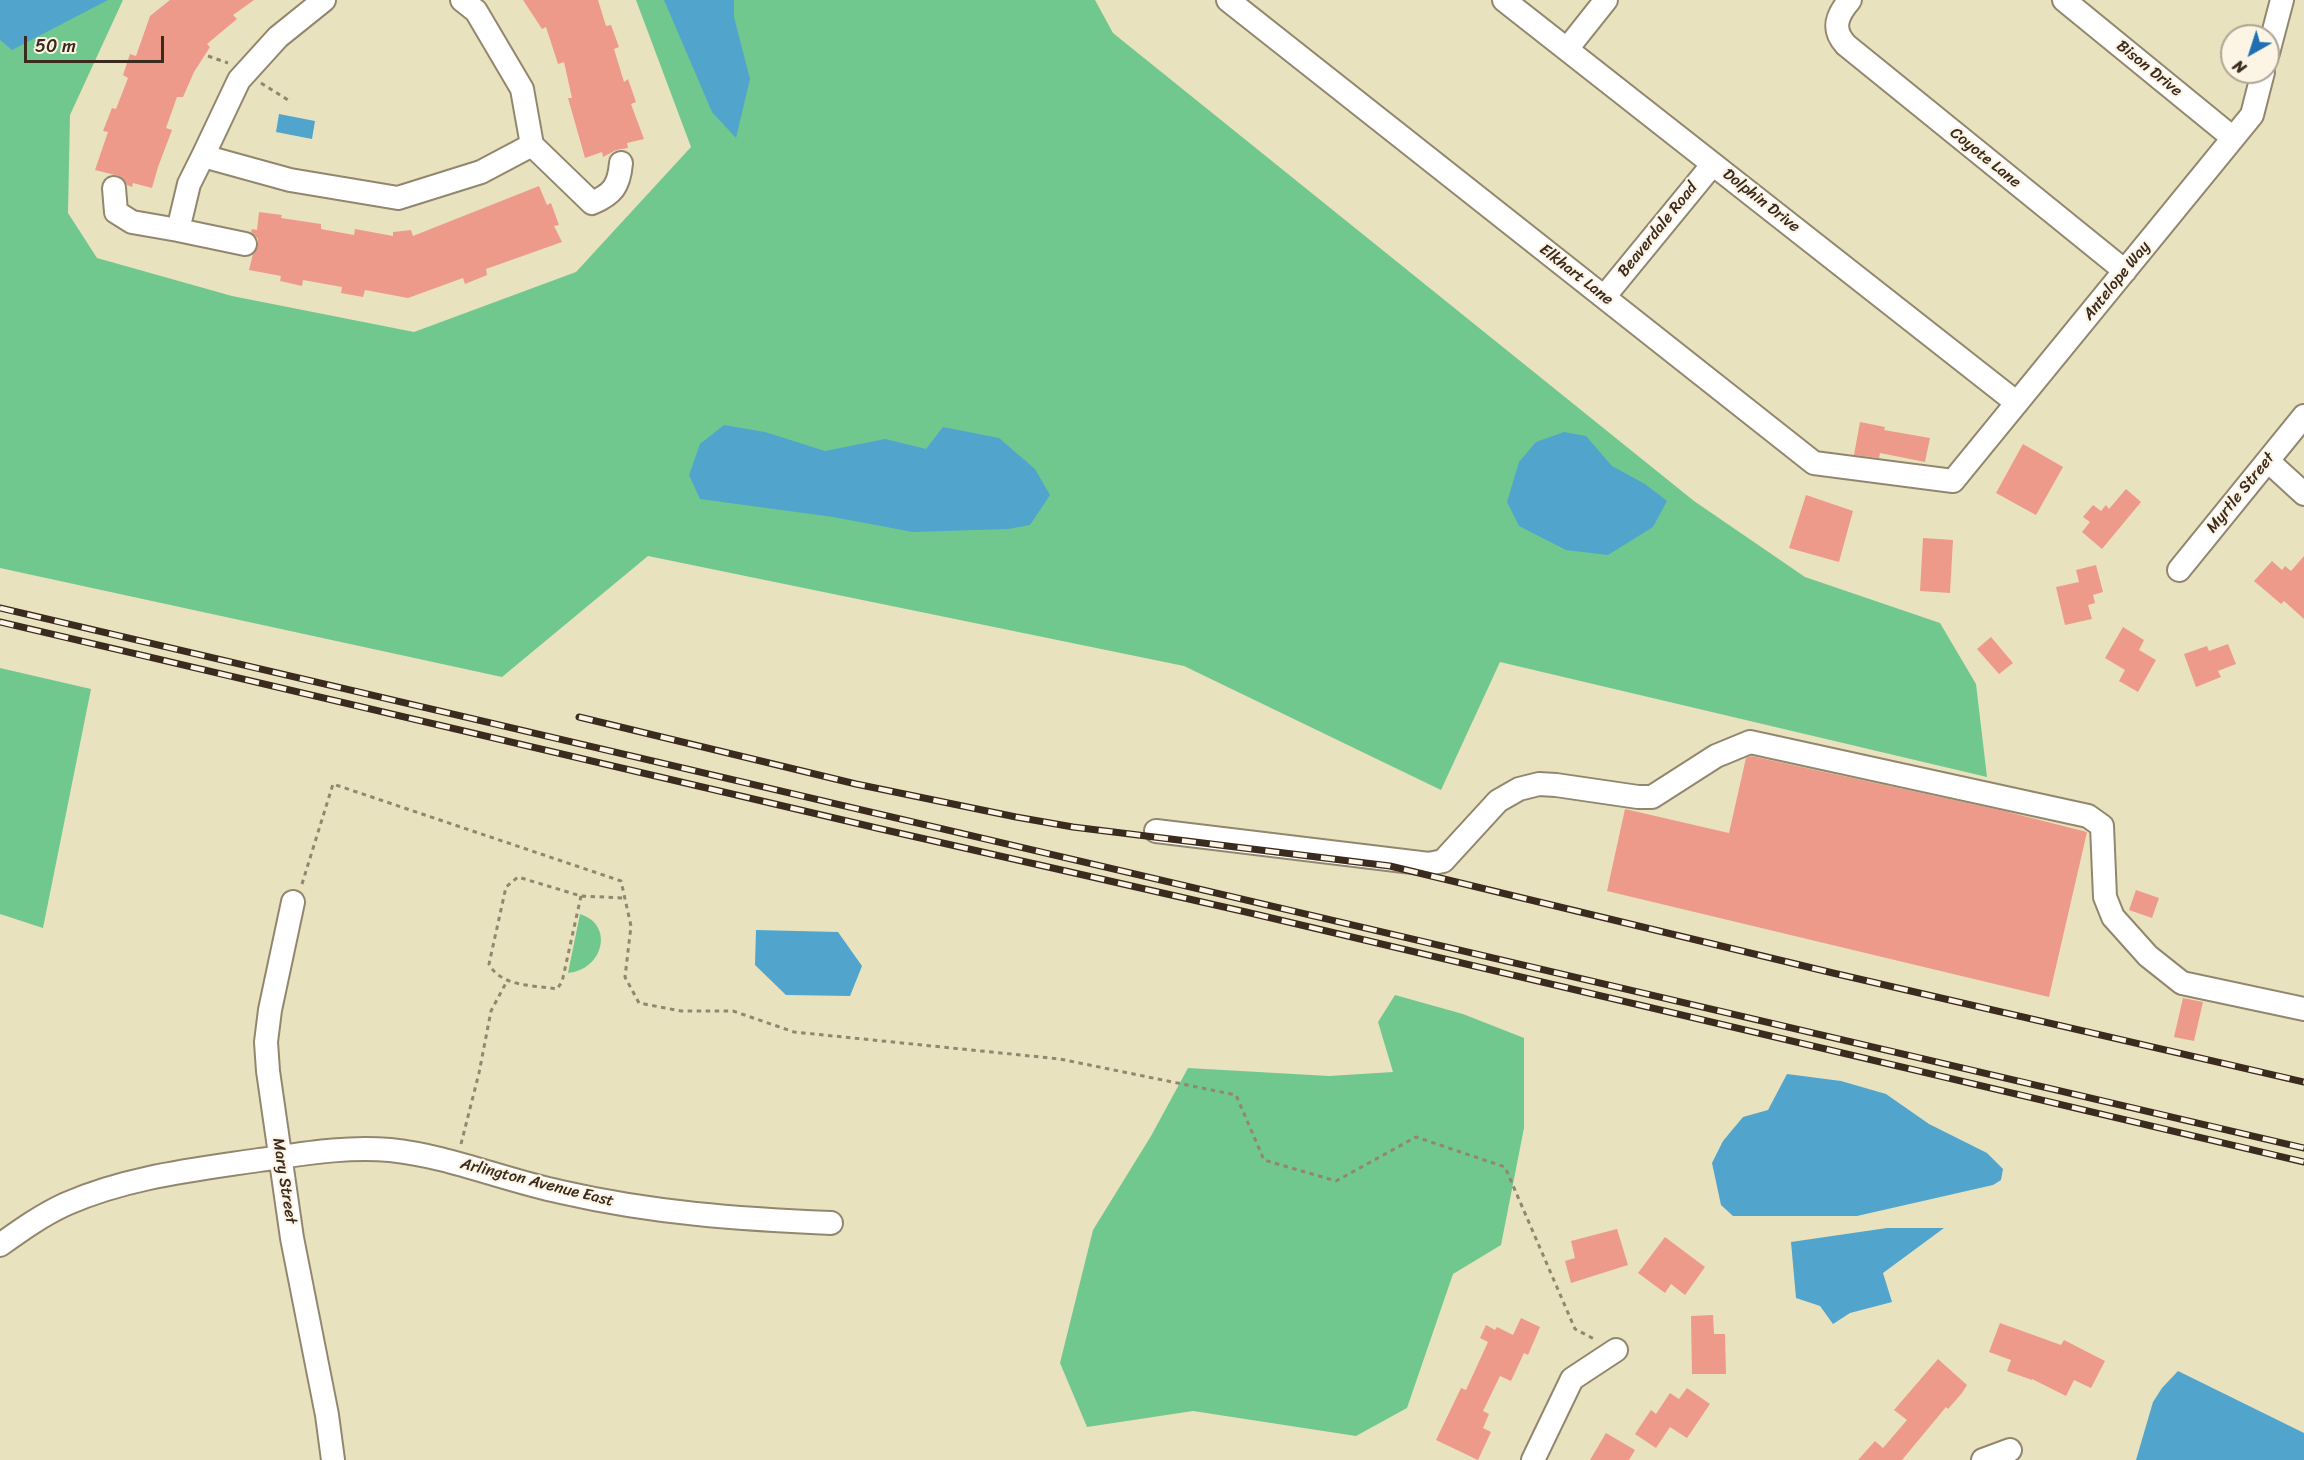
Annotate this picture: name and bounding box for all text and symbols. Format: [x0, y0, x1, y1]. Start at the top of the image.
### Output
scale bar [27, 24, 166, 62]
north arrow [2220, 24, 2280, 84]
text: 50 m [35, 30, 76, 62]
street label: Bison Drive [2112, 37, 2186, 101]
text: N [2226, 52, 2253, 82]
street label: Coyote Lane [1946, 124, 2024, 192]
street label: Dolphin Drive [1719, 165, 1803, 237]
street label: Beaverdale Road [1614, 179, 1702, 281]
street label: Antelope Way [2079, 238, 2155, 324]
street label: Elkhart Lane [1535, 240, 1617, 310]
street label: Myrtle Street [2203, 449, 2279, 537]
street label: Mary Street [268, 1137, 300, 1225]
street label: Arlington Avenue East [458, 1155, 616, 1211]

